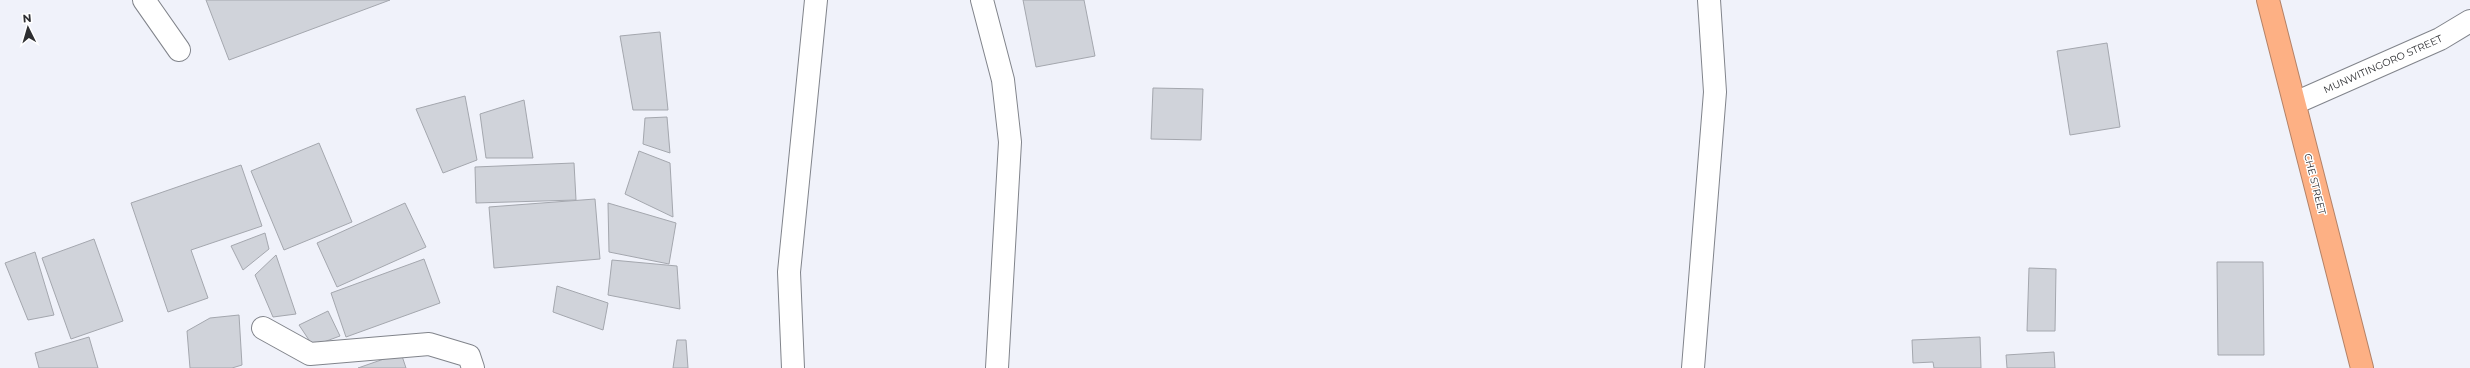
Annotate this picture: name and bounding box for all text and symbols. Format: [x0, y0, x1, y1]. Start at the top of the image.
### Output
north arrow [8, 8, 48, 48]
text: N [22, 11, 32, 25]
street label: MUNWITINGORO STREET [2322, 32, 2445, 96]
street label: CHE STREET [2301, 152, 2329, 216]

